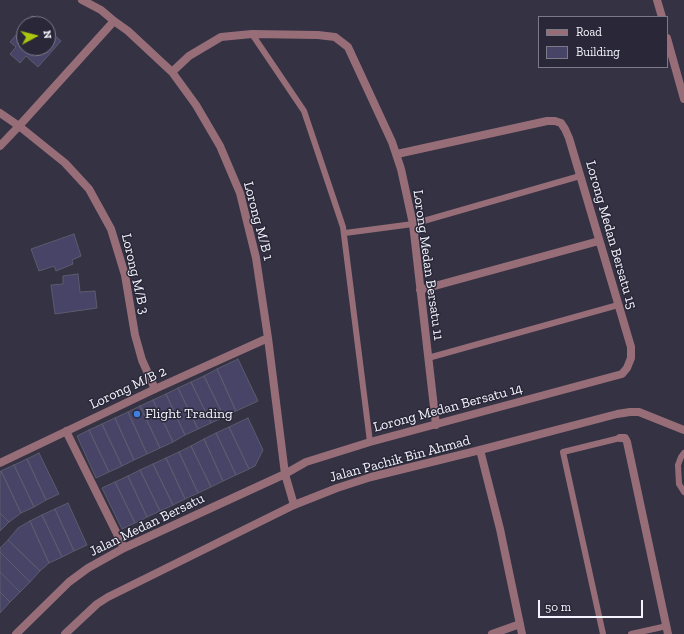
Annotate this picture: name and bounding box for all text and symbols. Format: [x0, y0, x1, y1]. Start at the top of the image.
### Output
north arrow [16, 16, 56, 56]
legend [538, 16, 668, 68]
text: Road [576, 25, 602, 39]
text: N [40, 30, 54, 40]
text: Building [576, 45, 620, 59]
street label: Lorong Medan Bersatu 15 [582, 159, 640, 311]
street label: Lorong M/B 1 [239, 180, 277, 262]
street label: Lorong Medan Bersatu 11 [409, 189, 447, 341]
street label: Lorong M/B 3 [118, 232, 152, 316]
street label: Lorong M/B 2 [87, 363, 169, 413]
street label: Lorong Medan Bersatu 14 [371, 380, 525, 436]
place label: Flight Trading [145, 406, 233, 422]
marker: Flight Trading [132, 409, 142, 419]
street label: Jalan Pachik Bin Ahmad [328, 432, 472, 486]
street label: Jalan Medan Bersatu [87, 490, 207, 560]
scale bar [540, 592, 645, 618]
text: 50 m [545, 600, 571, 614]

